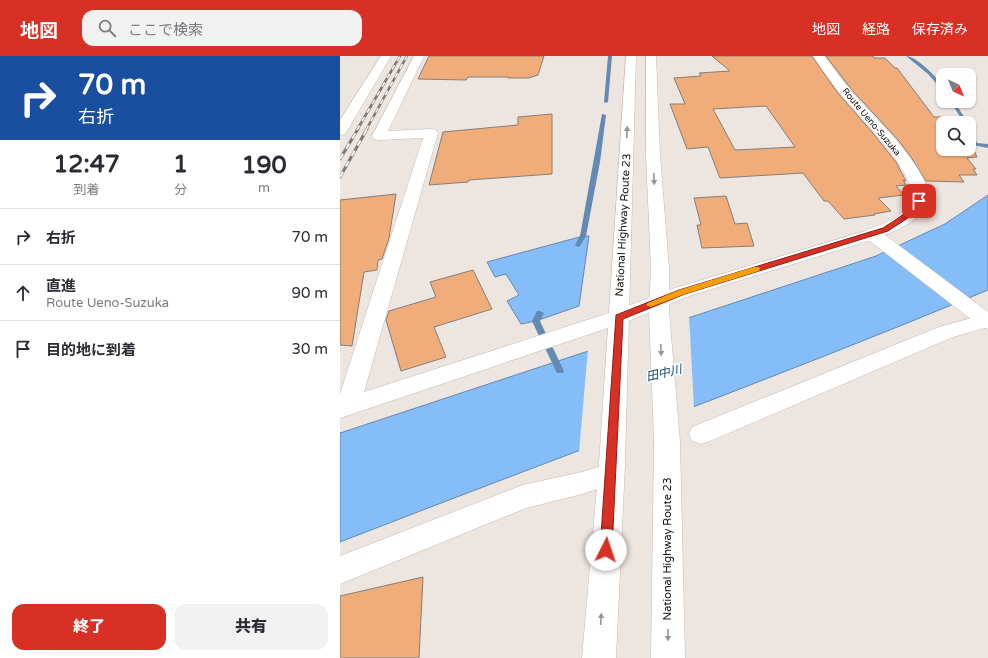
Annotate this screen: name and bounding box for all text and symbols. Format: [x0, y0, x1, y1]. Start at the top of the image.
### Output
search box [82, 10, 362, 46]
icon: search [96, 17, 118, 39]
text: 地図 [20, 20, 58, 42]
text: ここで検索 [128, 21, 203, 39]
text: 地図 [812, 21, 840, 38]
text: 経路 [862, 21, 890, 38]
text: 保存済み [912, 21, 968, 38]
text: 70 m [78, 68, 146, 102]
north arrow [936, 68, 976, 108]
map controls [936, 68, 976, 156]
icon: right [12, 72, 64, 124]
street label: Route Ueno-Suzuka [839, 86, 903, 158]
text: 右折 [78, 106, 114, 128]
button: search [936, 116, 976, 156]
one-way arrow [624, 126, 631, 138]
text: 12:47 [53, 150, 120, 179]
text: 1 [173, 150, 188, 179]
text: 190 [241, 151, 287, 180]
street label: National Highway Route 23 [613, 153, 633, 297]
one-way arrow [651, 173, 658, 185]
text: m [258, 180, 270, 196]
text: 到着 [74, 182, 100, 198]
text: 分 [174, 182, 187, 198]
pin [902, 184, 936, 218]
icon: arrive [908, 190, 930, 212]
icon: right [12, 226, 34, 248]
text: 70 m [291, 228, 328, 246]
text: 右折 [46, 229, 76, 247]
text: 直進 [46, 277, 76, 295]
icon: ahead [12, 282, 34, 304]
text: 90 m [291, 284, 328, 302]
text: Route Ueno-Suzuka [46, 295, 169, 311]
icon: arrive [12, 338, 34, 360]
text: 30 m [291, 340, 328, 358]
text: 目的地に到着 [46, 341, 136, 359]
one-way arrow [658, 344, 665, 356]
water label: 田中川 [645, 362, 685, 384]
street label: National Highway Route 23 [661, 477, 674, 621]
position arrow [585, 529, 627, 571]
button: 終了 [12, 604, 166, 650]
button: 共有 [174, 604, 328, 650]
one-way arrow [598, 613, 605, 625]
one-way arrow [665, 629, 671, 642]

